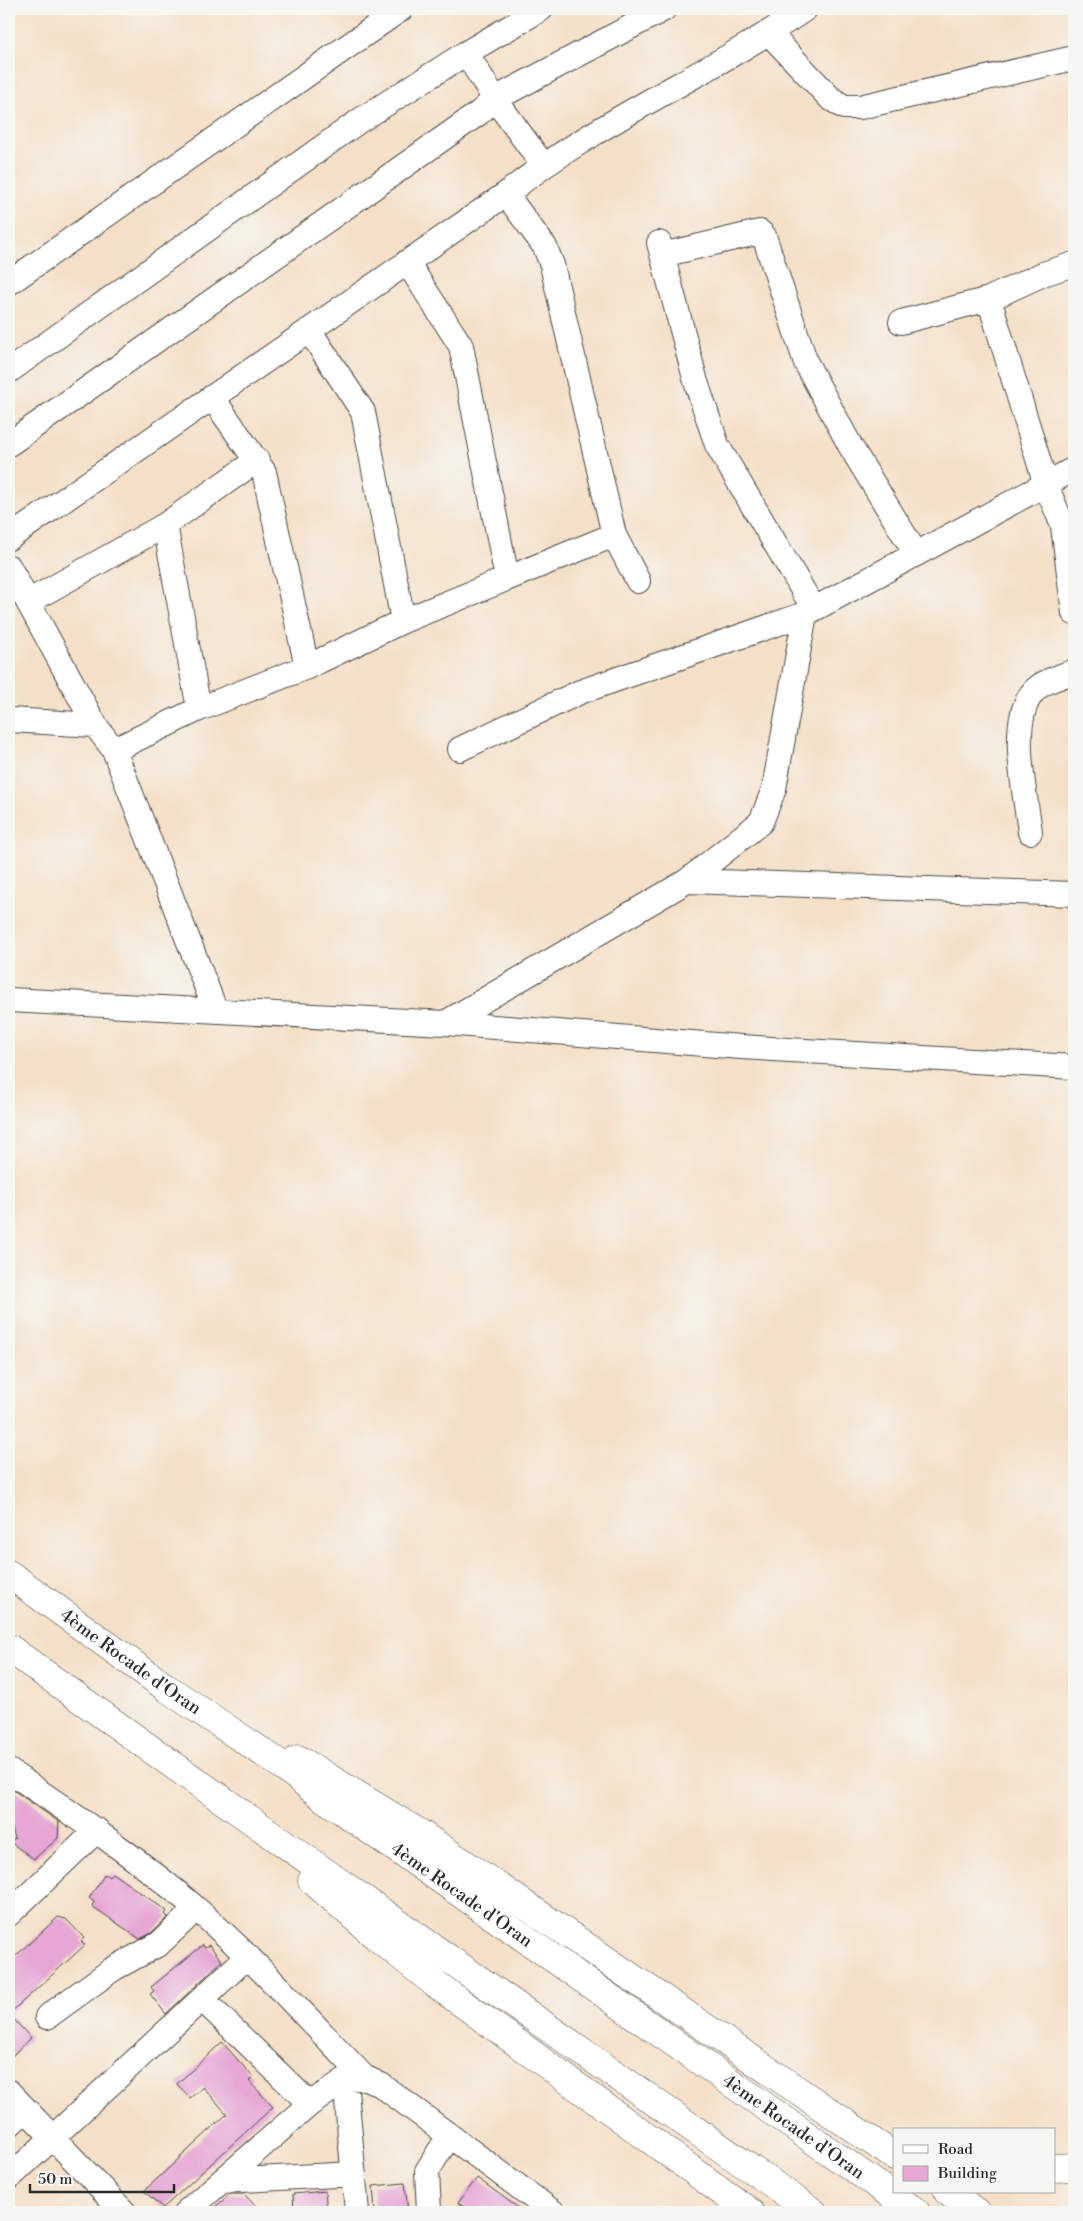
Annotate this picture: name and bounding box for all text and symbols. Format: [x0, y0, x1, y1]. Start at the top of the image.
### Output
street label: 4ème Rocade d'Oran [55, 1604, 206, 1720]
street label: 4ème Rocade d'Oran [386, 1837, 537, 1953]
street label: 4ème Rocade d'Oran [718, 2069, 869, 2185]
legend [893, 2128, 1056, 2194]
text: Road [938, 2140, 973, 2159]
scale bar [30, 2161, 174, 2193]
text: Building [937, 2164, 997, 2183]
text: 50 m [38, 2170, 72, 2189]

